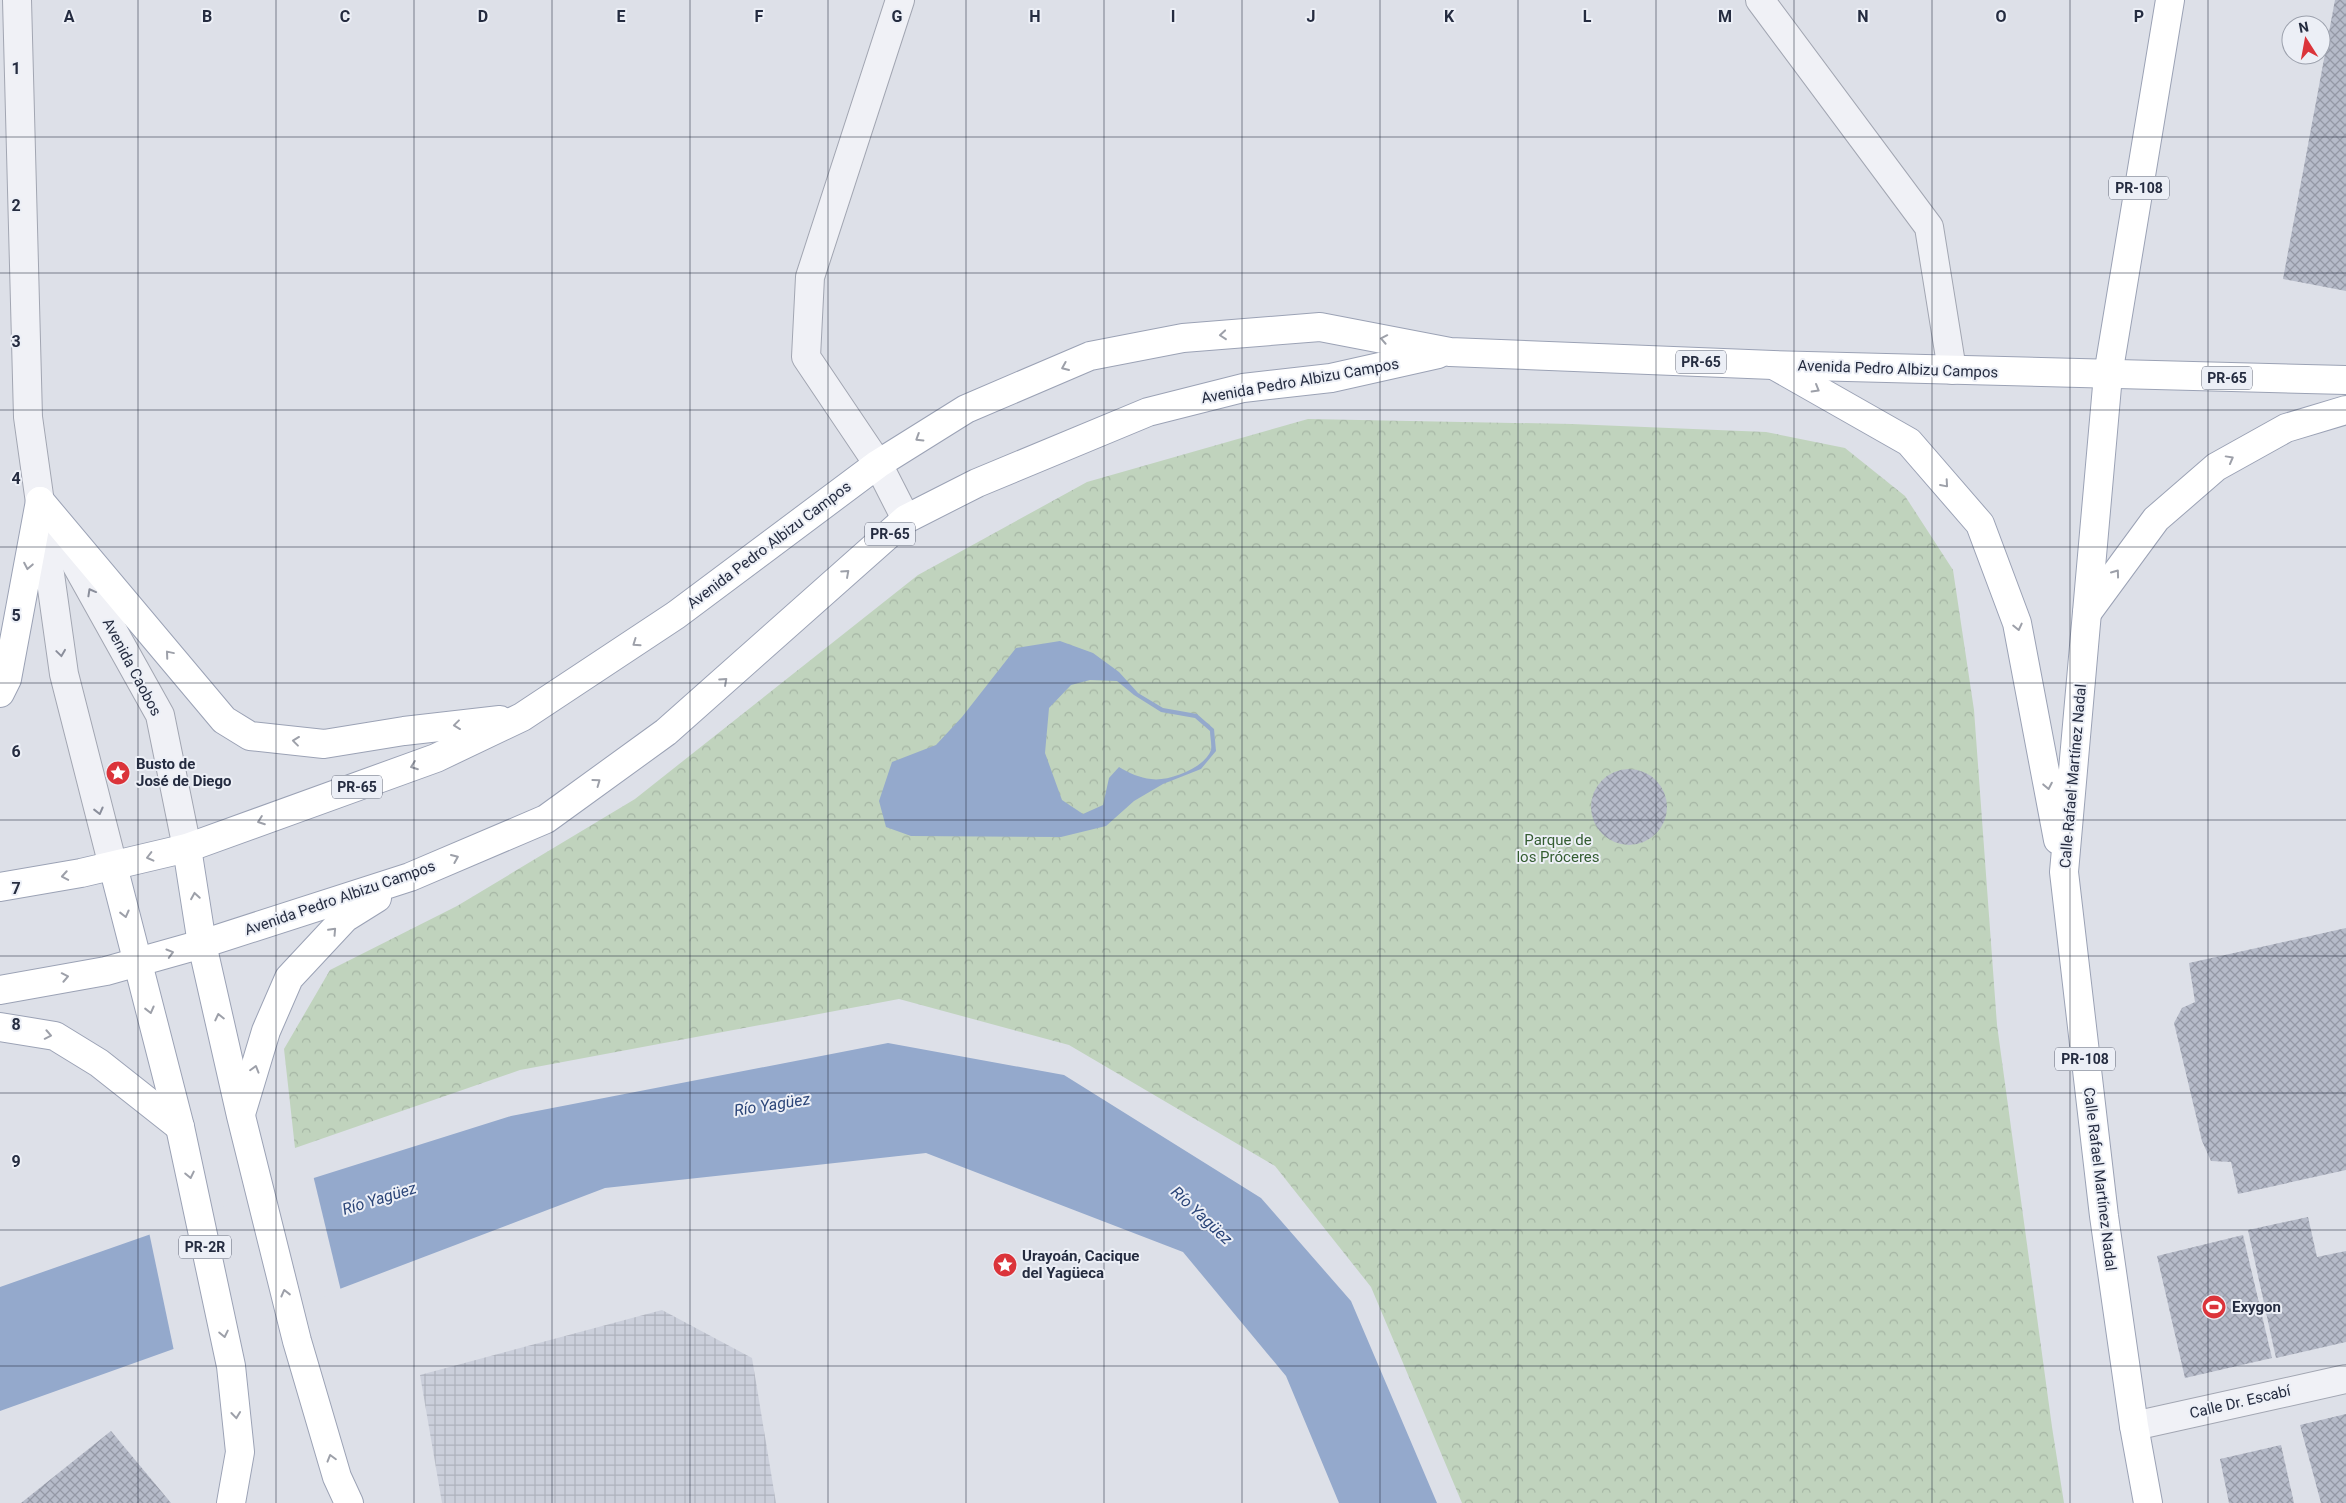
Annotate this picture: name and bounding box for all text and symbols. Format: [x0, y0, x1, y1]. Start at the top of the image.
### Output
text: A [64, 7, 75, 26]
text: B [202, 7, 212, 26]
text: C [340, 7, 350, 26]
text: D [478, 7, 488, 26]
text: E [617, 7, 626, 26]
text: F [755, 7, 764, 26]
text: G [892, 7, 903, 26]
text: H [1029, 7, 1041, 26]
text: I [1171, 7, 1175, 26]
text: J [1307, 7, 1315, 26]
text: K [1444, 7, 1455, 26]
text: L [1583, 7, 1592, 26]
text: M [1718, 7, 1732, 26]
text: N [1857, 7, 1869, 26]
text: O [1995, 7, 2007, 26]
text: P [2134, 7, 2144, 26]
north arrow [2281, 15, 2331, 65]
text: N [2297, 18, 2310, 36]
text: 1 [11, 59, 21, 78]
road number: PR-108 [2109, 177, 2169, 200]
text: 2 [11, 196, 21, 215]
one-way arrow [1219, 329, 1227, 340]
text: 3 [11, 332, 21, 351]
one-way arrow [1380, 335, 1389, 345]
road number: PR-65 [1676, 351, 1726, 374]
street label: Avenida Pedro Albizu Campos [1200, 355, 1400, 407]
street label: Avenida Pedro Albizu Campos [1797, 357, 1999, 381]
one-way arrow [1061, 360, 1070, 371]
road number: PR-65 [2202, 366, 2252, 389]
one-way arrow [1810, 383, 1819, 393]
one-way arrow [916, 432, 925, 441]
one-way arrow [2224, 456, 2233, 466]
text: 4 [11, 469, 21, 488]
street label: Avenida Pedro Albizu Campos [684, 477, 854, 613]
one-way arrow [1939, 478, 1948, 487]
road number: PR-65 [865, 522, 915, 546]
one-way arrow [24, 561, 34, 570]
one-way arrow [840, 569, 849, 578]
one-way arrow [2110, 569, 2119, 579]
one-way arrow [87, 588, 97, 597]
text: 5 [11, 606, 21, 625]
street label: Avenida Caobos [99, 615, 165, 719]
one-way arrow [2012, 622, 2023, 631]
one-way arrow [632, 637, 642, 646]
one-way arrow [55, 649, 66, 657]
one-way arrow [166, 651, 174, 660]
one-way arrow [719, 677, 728, 686]
street label: Calle Rafael Martínez Nadal [2056, 683, 2090, 869]
one-way arrow [452, 719, 460, 730]
one-way arrow [291, 736, 299, 747]
text: 6 [11, 742, 21, 761]
place label: Busto de José de Diego [136, 755, 232, 790]
place icon: Busto de José de Diego [105, 760, 131, 786]
one-way arrow [411, 760, 419, 770]
road number: PR-65 [332, 776, 382, 799]
one-way arrow [592, 779, 601, 788]
one-way arrow [2042, 782, 2052, 791]
one-way arrow [93, 806, 103, 814]
one-way arrow [258, 815, 266, 825]
park label: Parque de los Próceres [1516, 831, 1600, 866]
one-way arrow [146, 851, 155, 862]
one-way arrow [450, 853, 459, 864]
street label: Avenida Pedro Albizu Campos [242, 857, 438, 939]
one-way arrow [61, 871, 69, 881]
text: 7 [11, 879, 21, 898]
one-way arrow [190, 891, 200, 900]
one-way arrow [119, 909, 130, 918]
one-way arrow [327, 927, 336, 936]
one-way arrow [165, 949, 173, 959]
one-way arrow [61, 973, 70, 983]
one-way arrow [144, 1006, 155, 1015]
one-way arrow [214, 1013, 224, 1022]
text: 8 [11, 1015, 21, 1034]
one-way arrow [44, 1029, 53, 1040]
road number: PR-108 [2055, 1048, 2115, 1070]
one-way arrow [249, 1066, 259, 1074]
street label: Calle Rafael Martínez Nadal [2080, 1086, 2120, 1272]
water label: Río Yagüez [733, 1089, 812, 1120]
text: 9 [11, 1152, 21, 1171]
one-way arrow [184, 1170, 195, 1179]
water label: Río Yagüez [340, 1178, 419, 1219]
water label: Río Yagüez [1167, 1182, 1236, 1249]
road number: PR-2R [179, 1236, 231, 1258]
place label: Urayoán, Cacique del Yagüeca [1022, 1247, 1139, 1282]
place icon: Urayoán, Cacique del Yagüeca [992, 1252, 1018, 1278]
one-way arrow [280, 1289, 291, 1298]
sports icon: Exygon [2201, 1294, 2227, 1320]
place label: Exygon [2232, 1298, 2281, 1316]
one-way arrow [218, 1329, 228, 1338]
street label: Calle Dr. Escabí [2188, 1381, 2293, 1422]
one-way arrow [230, 1411, 241, 1419]
one-way arrow [327, 1454, 337, 1462]

